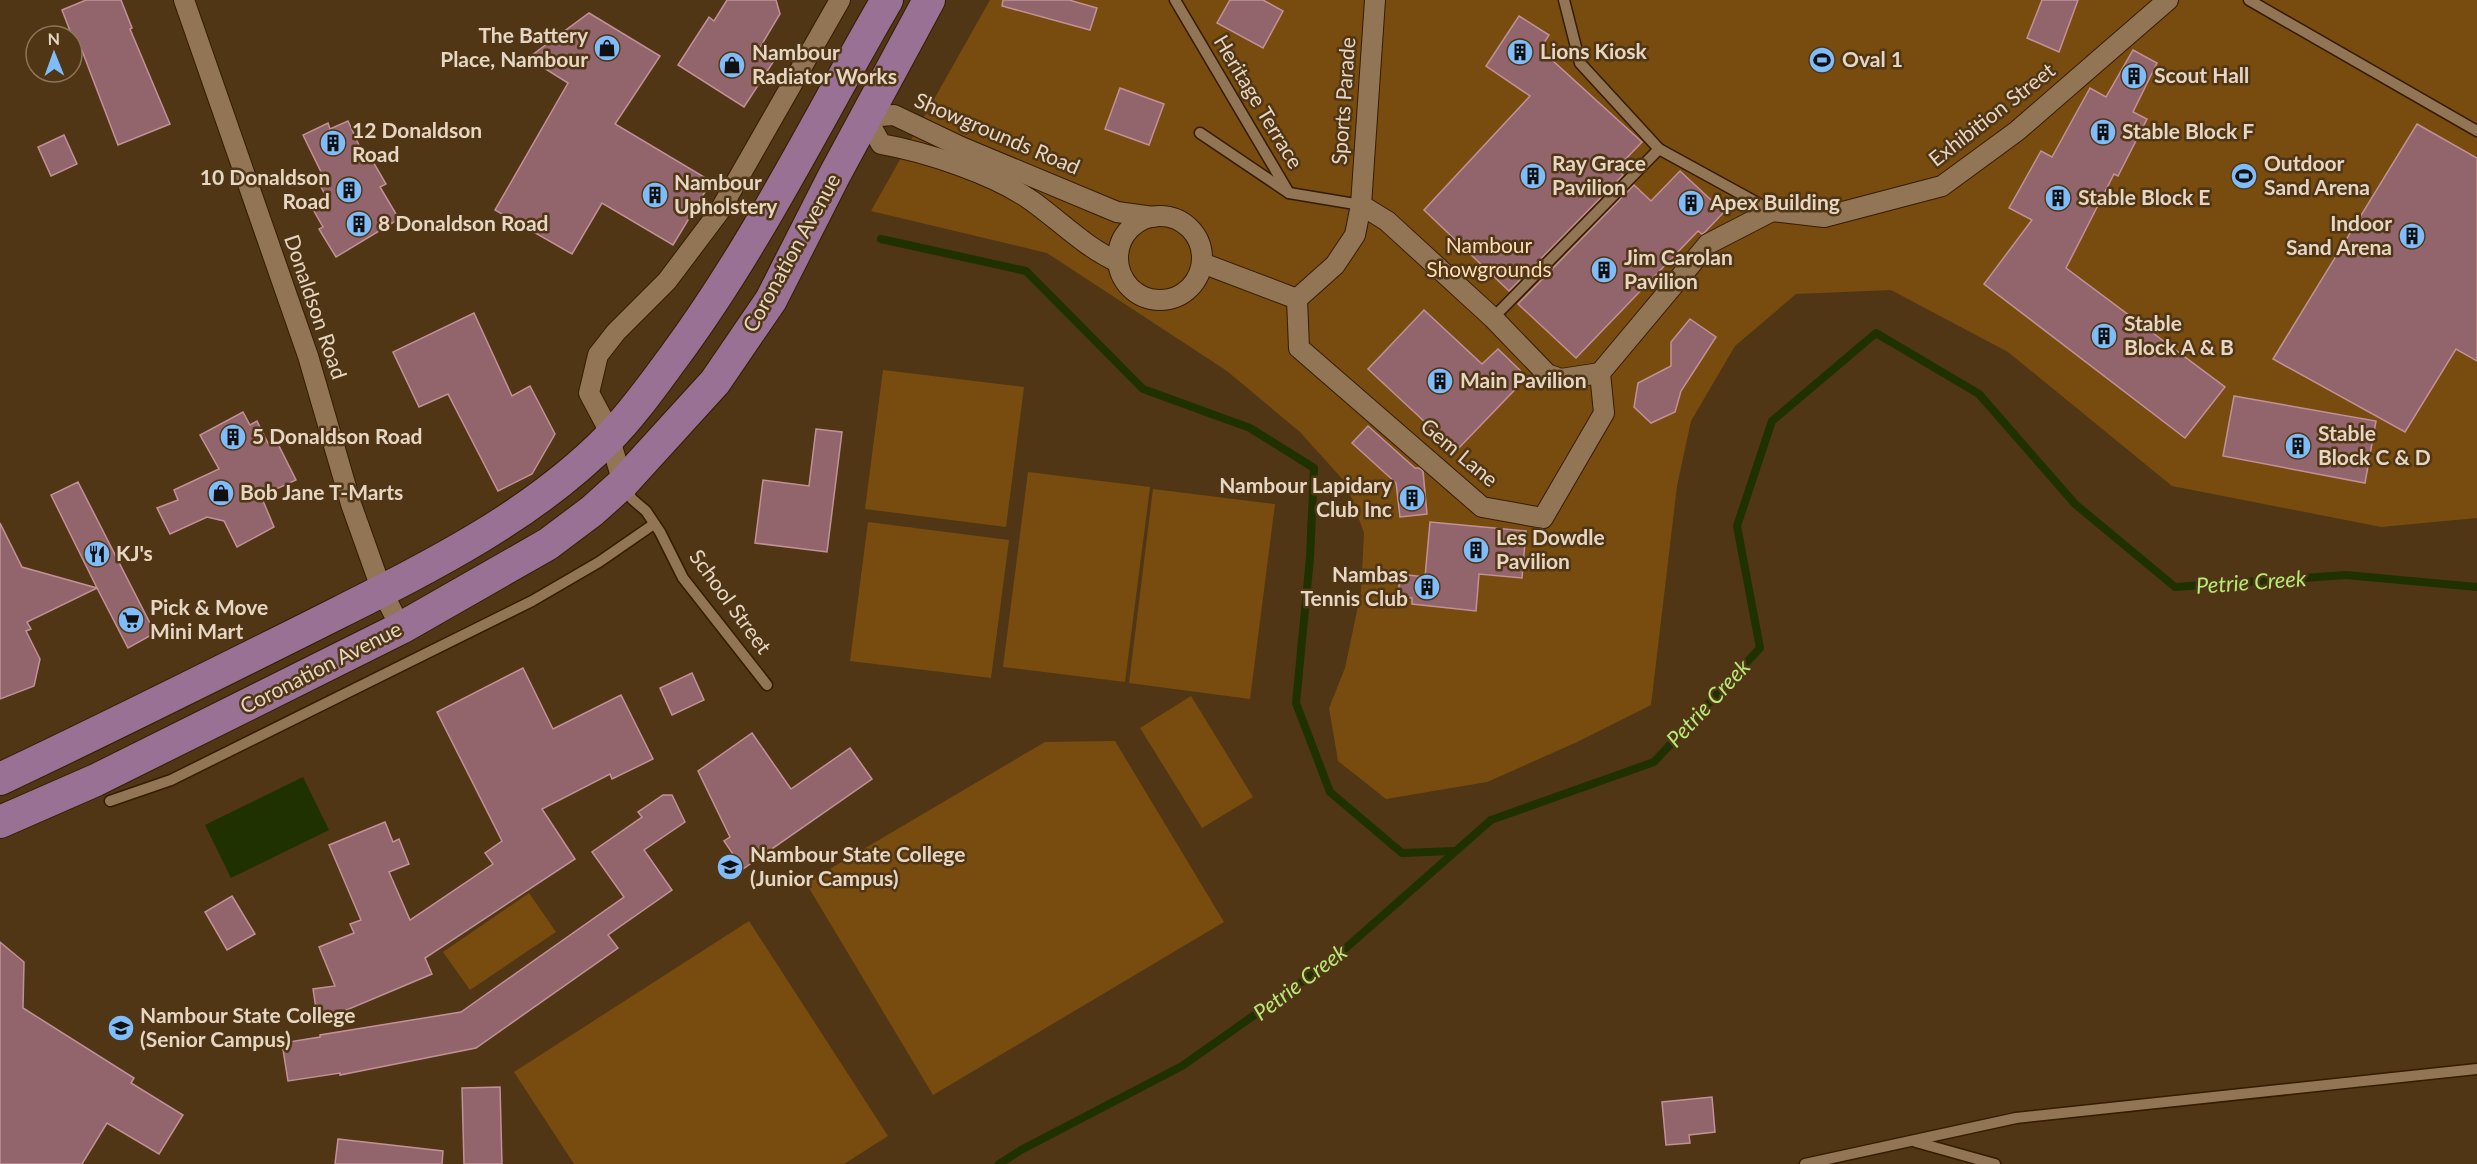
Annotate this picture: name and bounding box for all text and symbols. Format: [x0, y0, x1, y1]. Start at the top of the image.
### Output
place label: The Battery Place, Nambour [440, 22, 589, 71]
north arrow [24, 24, 84, 84]
text: N [47, 29, 60, 48]
street label: Heritage Terrace [1210, 30, 1309, 173]
shop icon: The Battery Place, Nambour [592, 33, 622, 63]
street label: Sports Parade [1326, 36, 1359, 166]
building icon: Lions Kiosk [1505, 37, 1535, 67]
place label: Lions Kiosk [1540, 38, 1648, 63]
place label: Nambour Radiator Works [752, 39, 897, 88]
sports icon: Oval 1 [1807, 45, 1837, 75]
place label: Oval 1 [1842, 46, 1903, 71]
shop icon: Nambour Radiator Works [717, 50, 747, 80]
street label: Exhibition Street [1923, 56, 2060, 171]
building icon: Scout Hall [2119, 61, 2149, 91]
place label: Scout Hall [2154, 62, 2249, 87]
street label: Showgrounds Road [911, 86, 1084, 179]
place label: 12 Donaldson Road [352, 117, 482, 166]
building icon: Stable Block F [2088, 117, 2118, 147]
place label: Stable Block F [2122, 118, 2254, 143]
building icon: 12 Donaldson Road [318, 128, 348, 158]
place label: Ray Grace Pavilion [1552, 150, 1646, 199]
place label: Outdoor Sand Arena [2264, 150, 2370, 199]
building icon: Ray Grace Pavilion [1518, 161, 1548, 191]
sports icon: Outdoor Sand Arena [2229, 161, 2259, 191]
place label: 10 Donaldson Road [200, 164, 330, 213]
place label: Nambour Upholstery [674, 169, 778, 218]
street label: Coronation Avenue [737, 169, 845, 336]
building icon: 10 Donaldson Road [334, 175, 364, 205]
building icon: Nambour Upholstery [640, 180, 670, 210]
building icon: Stable Block E [2043, 183, 2073, 213]
place label: Stable Block E [2078, 184, 2210, 209]
building icon: Apex Building [1676, 188, 1706, 218]
place label: Apex Building [1709, 189, 1840, 214]
building icon: 8 Donaldson Road [344, 209, 374, 239]
place label: 8 Donaldson Road [378, 210, 549, 235]
place label: Indoor Sand Arena [2286, 210, 2392, 259]
building icon: Indoor Sand Arena [2397, 221, 2427, 251]
street label: Donaldson Road [280, 231, 353, 382]
park label: Nambour Showgrounds [1426, 232, 1552, 281]
place label: Jim Carolan Pavilion [1624, 244, 1733, 293]
building icon: Jim Carolan Pavilion [1589, 255, 1619, 285]
place label: Stable Block A & B [2124, 310, 2234, 359]
building icon: Stable Block A & B [2089, 321, 2119, 351]
building icon: Main Pavilion [1425, 366, 1455, 396]
place label: Main Pavilion [1460, 367, 1586, 392]
street label: Gem Lane [1416, 412, 1504, 491]
place label: Stable Block C & D [2318, 420, 2431, 469]
building icon: 5 Donaldson Road [218, 422, 248, 452]
place label: 5 Donaldson Road [252, 423, 423, 448]
building icon: Stable Block C & D [2283, 431, 2313, 461]
place label: Nambour Lapidary Club Inc [1219, 472, 1393, 521]
shop icon: Bob Jane T-Marts [206, 478, 236, 508]
place label: Bob Jane T-Marts [240, 479, 403, 504]
building icon: Nambour Lapidary Club Inc [1397, 483, 1427, 513]
place label: Les Dowdle Pavilion [1496, 524, 1605, 573]
building icon: Les Dowdle Pavilion [1461, 535, 1491, 565]
restaurant icon: KJ's [82, 539, 112, 569]
place label: KJ's [116, 540, 153, 565]
street label: School Street [685, 544, 778, 658]
place label: Nambas Tennis Club [1300, 561, 1408, 610]
water label: Petrie Creek [2195, 564, 2308, 599]
building icon: Nambas Tennis Club [1412, 572, 1442, 602]
place label: Pick & Move Mini Mart [150, 594, 268, 643]
supermarket icon: Pick & Move Mini Mart [116, 605, 146, 635]
street label: Coronation Avenue [236, 615, 405, 718]
water label: Petrie Creek [1660, 653, 1756, 752]
place label: Nambour State College (Junior Campus) [750, 841, 965, 890]
school or university icon: Nambour State College (Junior Campus) [715, 852, 745, 882]
water label: Petrie Creek [1247, 937, 1352, 1026]
place label: Nambour State College (Senior Campus) [140, 1002, 355, 1051]
school or university icon: Nambour State College (Senior Campus) [106, 1013, 136, 1043]

